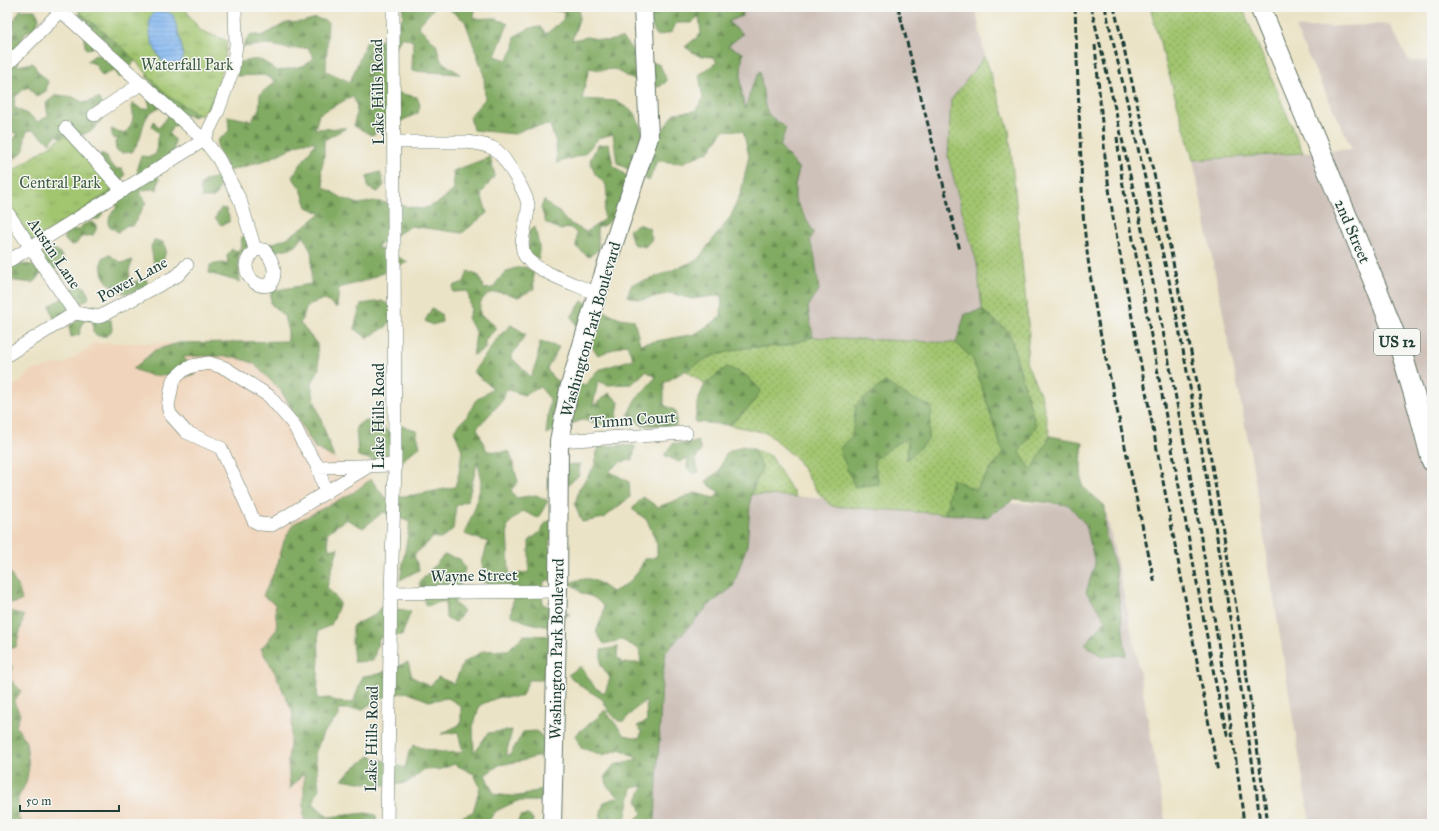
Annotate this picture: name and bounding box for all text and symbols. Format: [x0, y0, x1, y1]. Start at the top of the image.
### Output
street label: Lake Hills Road [367, 39, 388, 145]
park label: Waterfall Park [141, 55, 234, 74]
park label: Central Park [19, 173, 101, 192]
street label: 2nd Street [1331, 196, 1375, 266]
street label: Austin Lane [23, 214, 85, 292]
street label: Washington Park Boulevard [556, 239, 626, 419]
street label: Power Lane [94, 252, 171, 306]
road number: US 12 [1374, 329, 1420, 355]
street label: Lake Hills Road [369, 363, 388, 469]
street label: Timm Court [590, 407, 676, 432]
street label: Washington Park Boulevard [545, 558, 569, 740]
street label: Wayne Street [430, 565, 518, 586]
street label: Lake Hills Road [361, 686, 382, 792]
scale bar [20, 787, 119, 813]
text: 50 m [26, 794, 51, 808]

